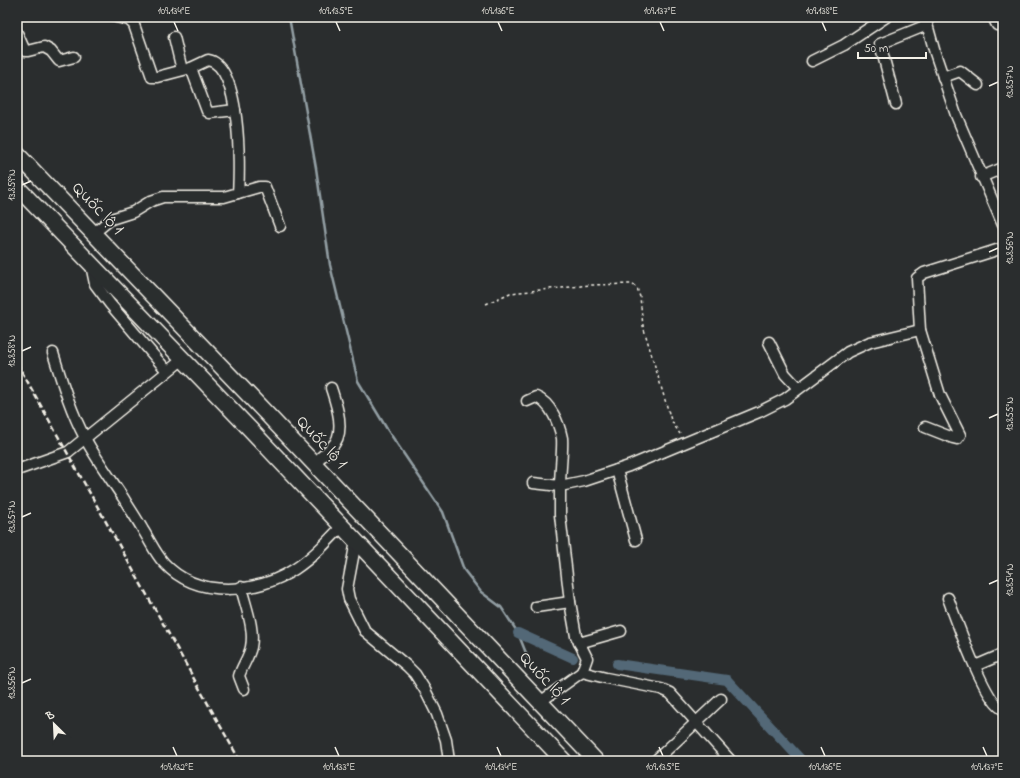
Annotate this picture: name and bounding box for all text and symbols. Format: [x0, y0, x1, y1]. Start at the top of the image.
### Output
text: 109.134°E [158, 4, 190, 19]
text: 109.135°E [319, 4, 353, 19]
text: 109.136°E [482, 4, 515, 19]
text: 109.137°E [644, 4, 676, 19]
text: 109.138°E [806, 4, 838, 19]
scale bar [858, 34, 926, 60]
text: 50 m [864, 40, 888, 58]
text: 13.857°N [1003, 66, 1018, 98]
text: 13.859°N [5, 169, 20, 201]
street label: Quốc lộ 1 [65, 176, 129, 242]
text: 13.856°N [1003, 231, 1018, 264]
text: 13.858°N [5, 335, 20, 367]
text: 13.855°N [1003, 397, 1018, 431]
street label: Quốc lộ 1 [289, 410, 353, 476]
text: 13.857°N [5, 501, 20, 533]
text: 13.854°N [1003, 564, 1018, 596]
street label: Quốc lộ 1 [512, 646, 576, 712]
text: 13.856°N [5, 666, 20, 699]
north arrow [34, 704, 74, 744]
text: B [43, 707, 58, 725]
text: 109.132°E [160, 760, 194, 775]
text: 109.133°E [323, 760, 355, 775]
text: 109.134°E [485, 760, 517, 775]
text: 109.135°E [646, 760, 680, 775]
text: 109.136°E [809, 760, 842, 775]
text: 109.137°E [971, 760, 1003, 775]

